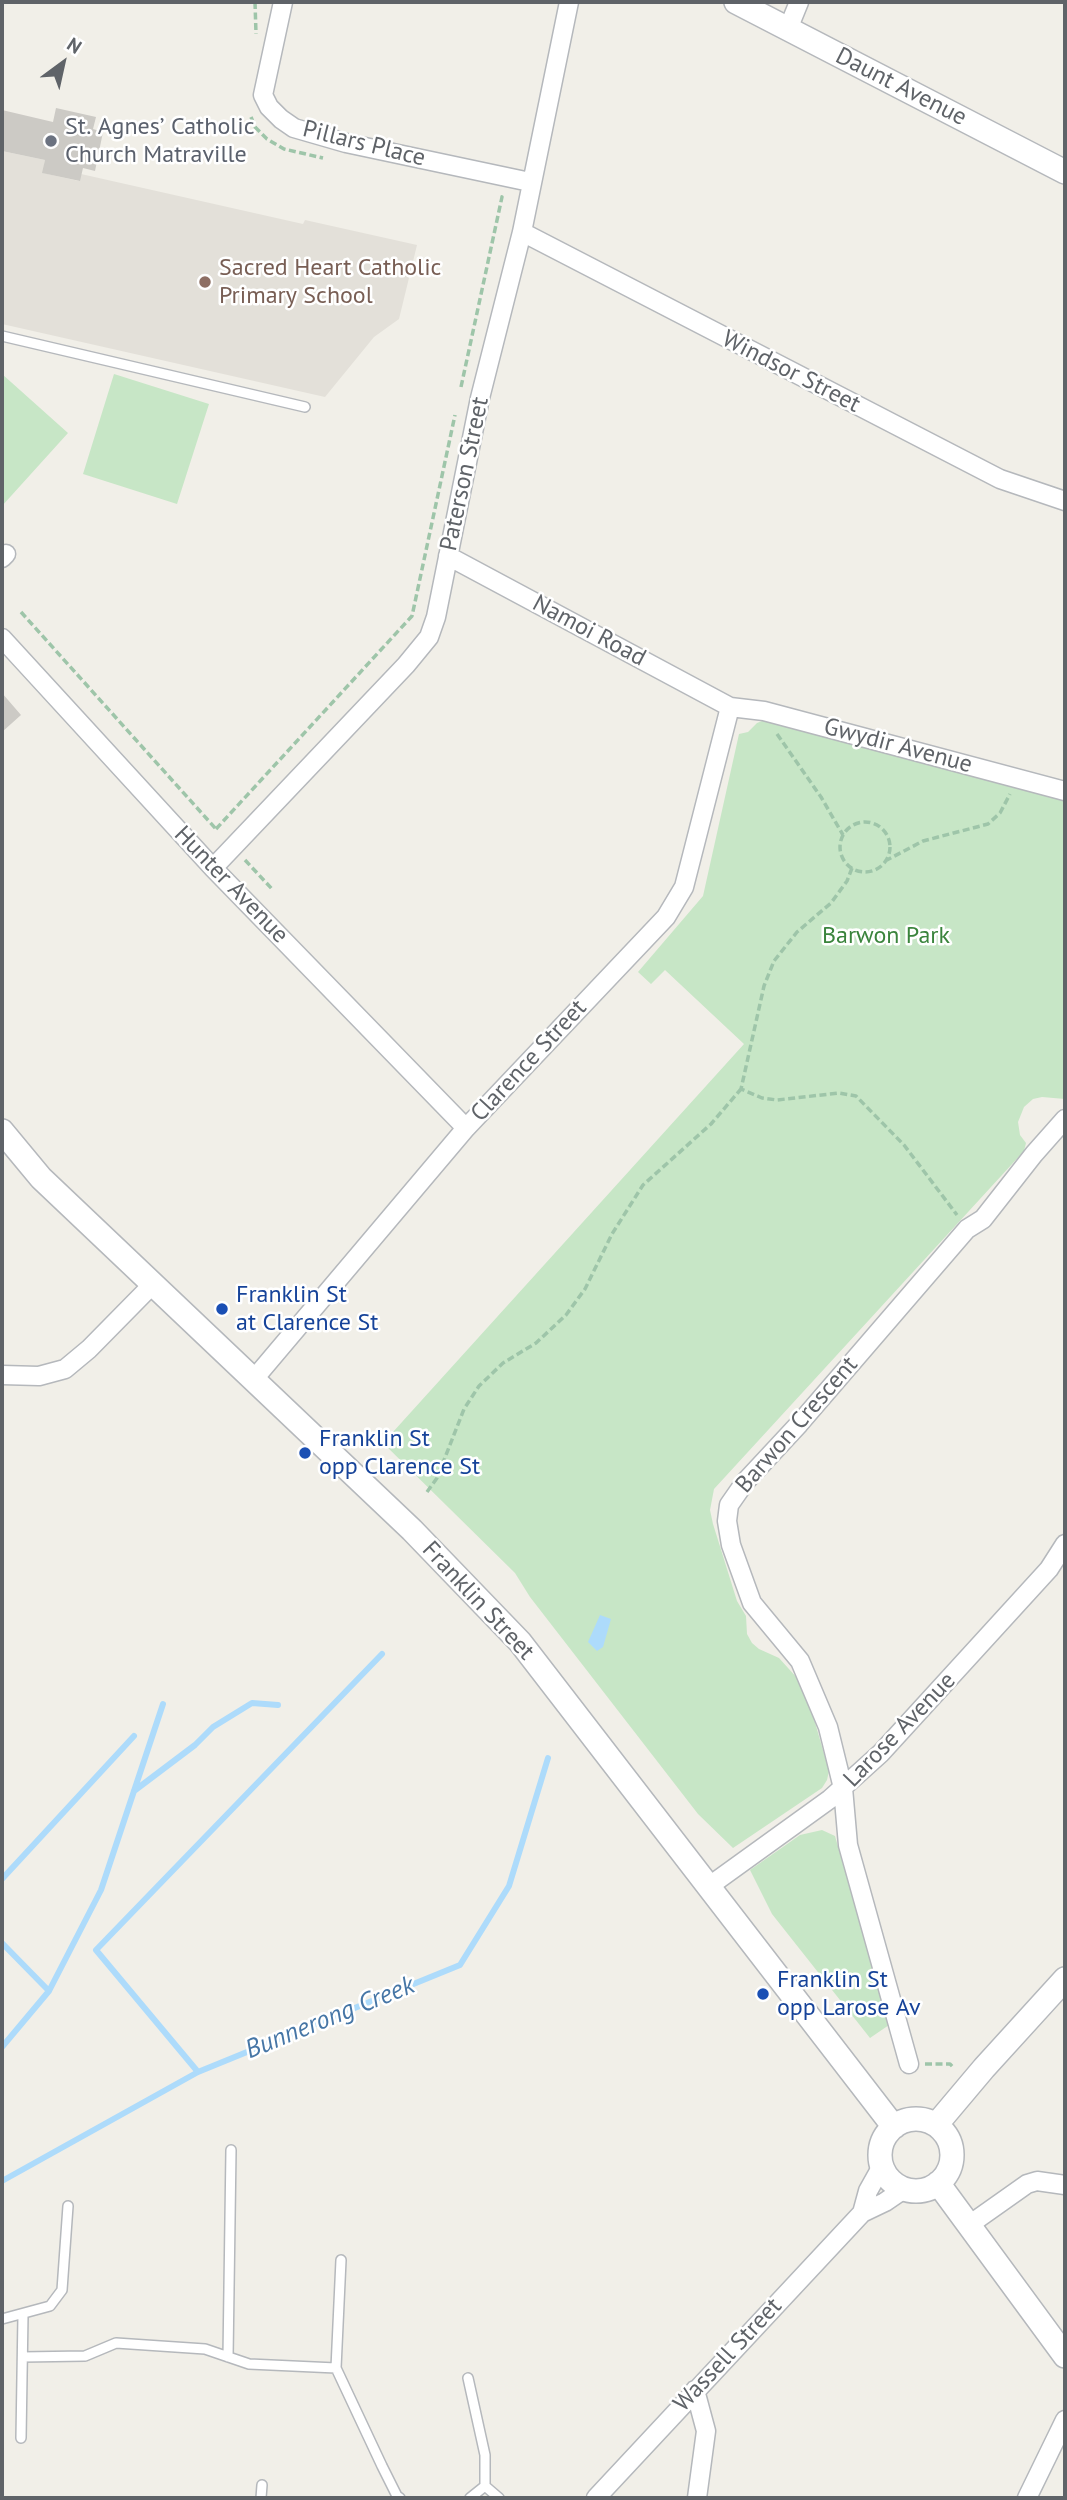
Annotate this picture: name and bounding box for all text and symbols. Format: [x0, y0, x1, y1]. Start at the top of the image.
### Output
north arrow [28, 28, 98, 98]
text: N [63, 32, 86, 59]
street label: Daunt Avenue [831, 42, 971, 132]
place label: St. Agnes’ Catholic Church Matraville [65, 113, 255, 169]
street label: Pillars Place [300, 115, 428, 173]
marker: St. Agnes’ Catholic Church Matraville [43, 133, 59, 149]
place label: Sacred Heart Catholic Primary School [219, 254, 441, 310]
marker: Sacred Heart Catholic Primary School [197, 274, 213, 290]
street label: Windsor Street [717, 325, 865, 419]
street label: Paterson Street [435, 394, 495, 554]
street label: Namoi Road [527, 589, 651, 673]
street label: Gwydir Avenue [821, 712, 975, 780]
street label: Hunter Avenue [168, 820, 294, 950]
park label: Barwon Park [822, 922, 950, 950]
street label: Clarence Street [465, 994, 593, 1128]
place label: Franklin St at Clarence St [236, 1281, 378, 1337]
marker: Franklin St at Clarence St [214, 1301, 230, 1317]
street label: Barwon Crescent [730, 1351, 864, 1499]
place label: Franklin St opp Clarence St [319, 1425, 480, 1481]
marker: Franklin St opp Clarence St [297, 1445, 313, 1461]
street label: Franklin Street [416, 1536, 540, 1666]
street label: Larose Avenue [838, 1667, 962, 1793]
place label: Franklin St opp Larose Av [777, 1966, 921, 2022]
water label: Bunnerong Creek [241, 1970, 419, 2066]
marker: Franklin St opp Larose Av [755, 1986, 771, 2002]
street label: Wassell Street [668, 2292, 788, 2418]

